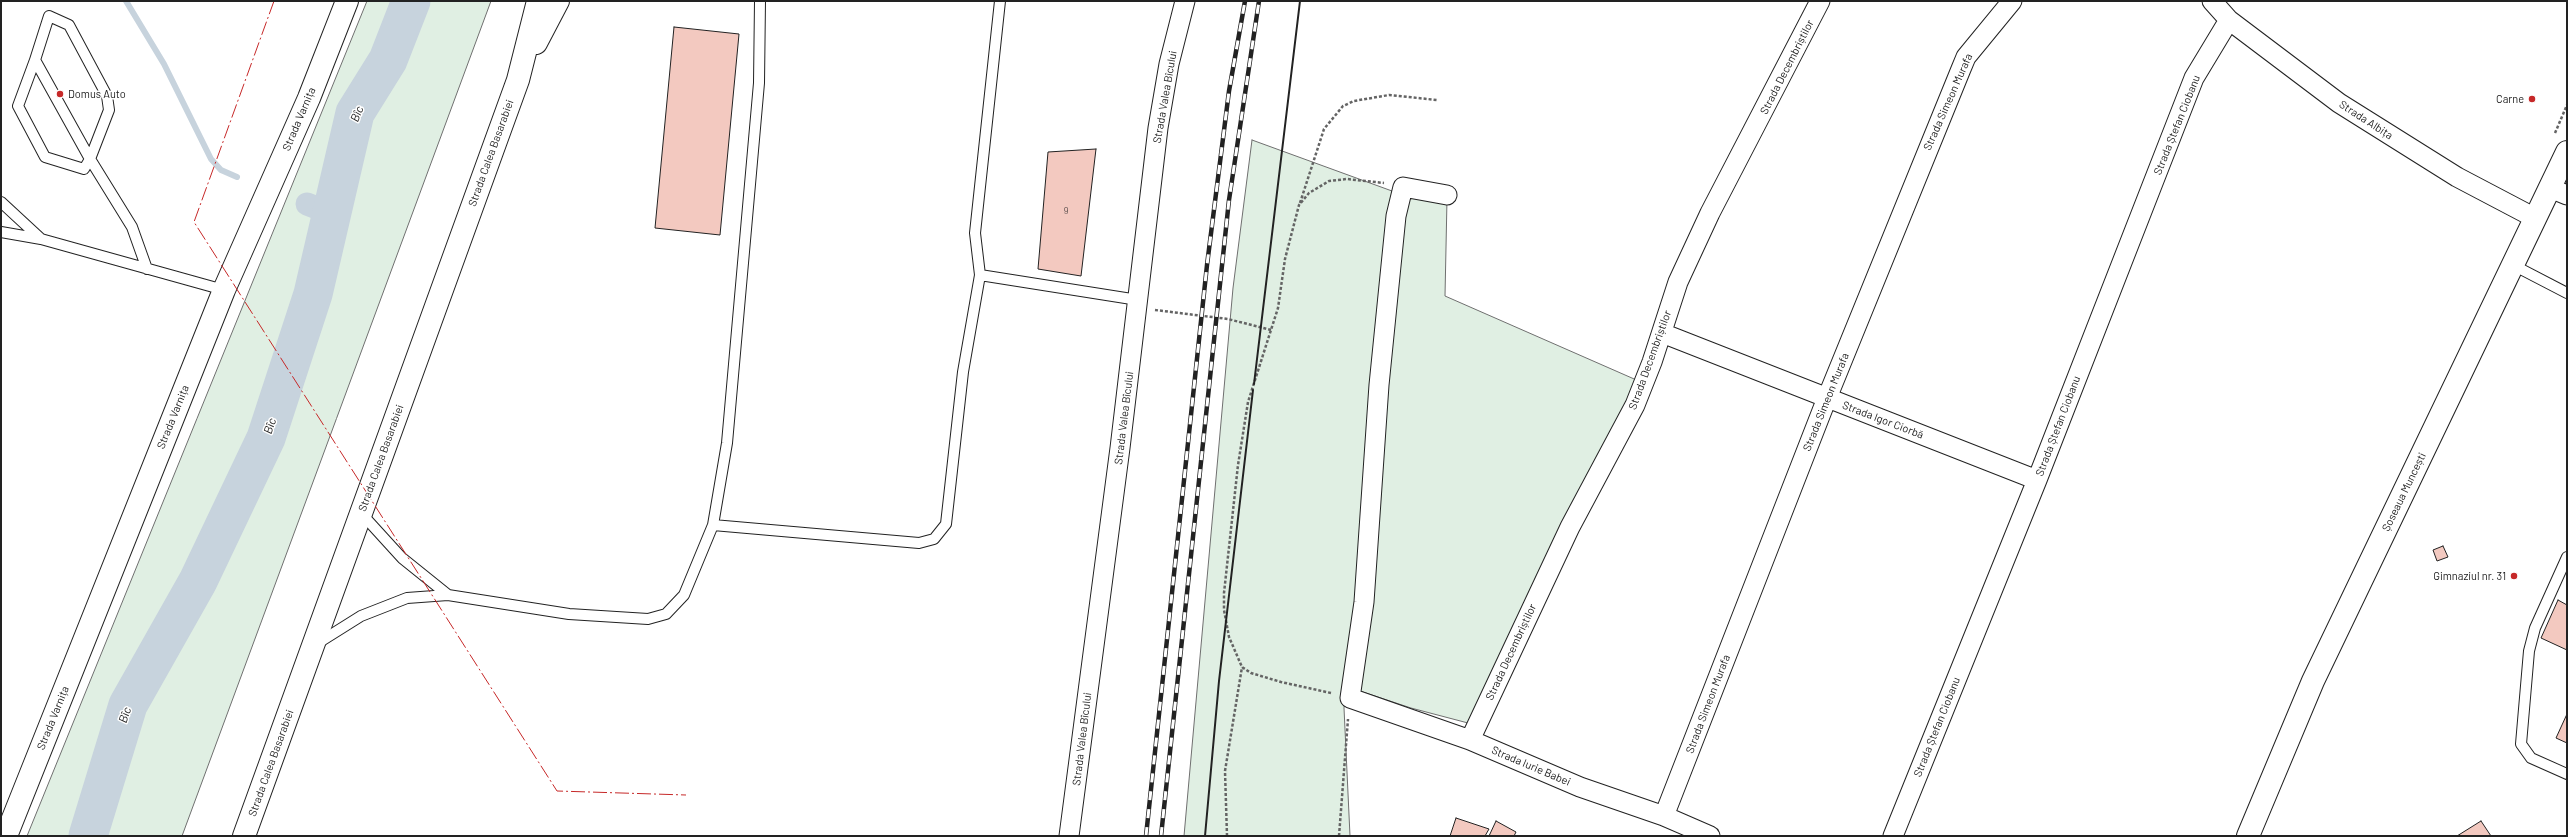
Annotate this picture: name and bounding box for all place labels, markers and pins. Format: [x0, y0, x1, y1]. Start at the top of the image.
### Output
place label: Domus Auto [68, 87, 126, 101]
marker: Domus Auto [55, 89, 65, 99]
place label: Carne [2496, 92, 2524, 106]
marker: Carne [2527, 94, 2537, 104]
place label: Gimnaziul nr. 31 [2433, 569, 2506, 583]
marker: Gimnaziul nr. 31 [2509, 571, 2519, 581]

